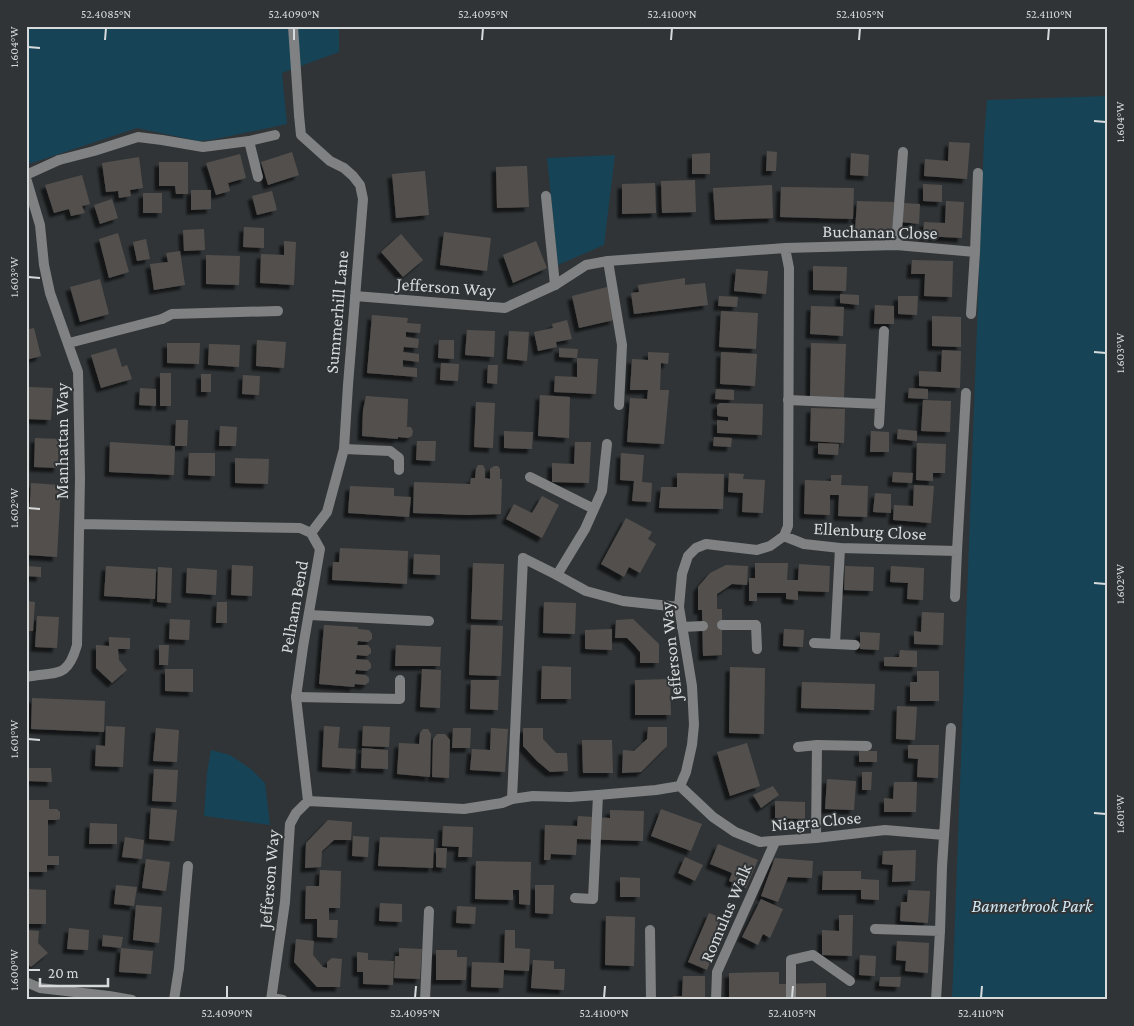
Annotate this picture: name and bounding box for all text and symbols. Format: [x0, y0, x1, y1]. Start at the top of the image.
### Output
text: 52.4085°N [81, 7, 131, 21]
text: 52.4090°N [268, 7, 320, 21]
text: 52.4095°N [458, 7, 508, 21]
text: 52.4100°N [647, 7, 697, 21]
text: 52.4105°N [836, 7, 884, 21]
text: 52.4110°N [1026, 7, 1072, 21]
text: 1.604°W [7, 27, 21, 67]
text: 1.604°W [1113, 102, 1127, 142]
street label: Buchanan Close [822, 221, 938, 243]
street label: Summerhill Lane [322, 250, 352, 374]
text: 1.603°W [7, 257, 21, 297]
street label: Jefferson Way [394, 273, 497, 300]
text: 1.603°W [1113, 333, 1127, 373]
street label: Manhattan Way [52, 382, 72, 499]
text: 1.602°W [7, 488, 21, 528]
street label: Ellenburg Close [813, 518, 927, 544]
street label: Pelham Bend [276, 558, 312, 655]
text: 1.602°W [1113, 564, 1127, 604]
street label: Jefferson Way [656, 600, 686, 703]
text: 1.601°W [7, 720, 21, 758]
text: 1.601°W [1113, 795, 1127, 833]
street label: Niagra Close [770, 807, 862, 835]
street label: Jefferson Way [255, 828, 283, 931]
street label: Romulus Walk [696, 861, 756, 965]
park label: Bannerbrook Park [971, 896, 1094, 916]
text: 1.600°W [7, 949, 21, 991]
scale bar [40, 956, 108, 988]
text: 20 m [48, 965, 79, 981]
text: 52.4090°N [201, 1006, 253, 1020]
text: 52.4095°N [390, 1006, 440, 1020]
text: 52.4100°N [579, 1006, 629, 1020]
text: 52.4105°N [768, 1006, 816, 1020]
text: 52.4110°N [958, 1006, 1004, 1020]

